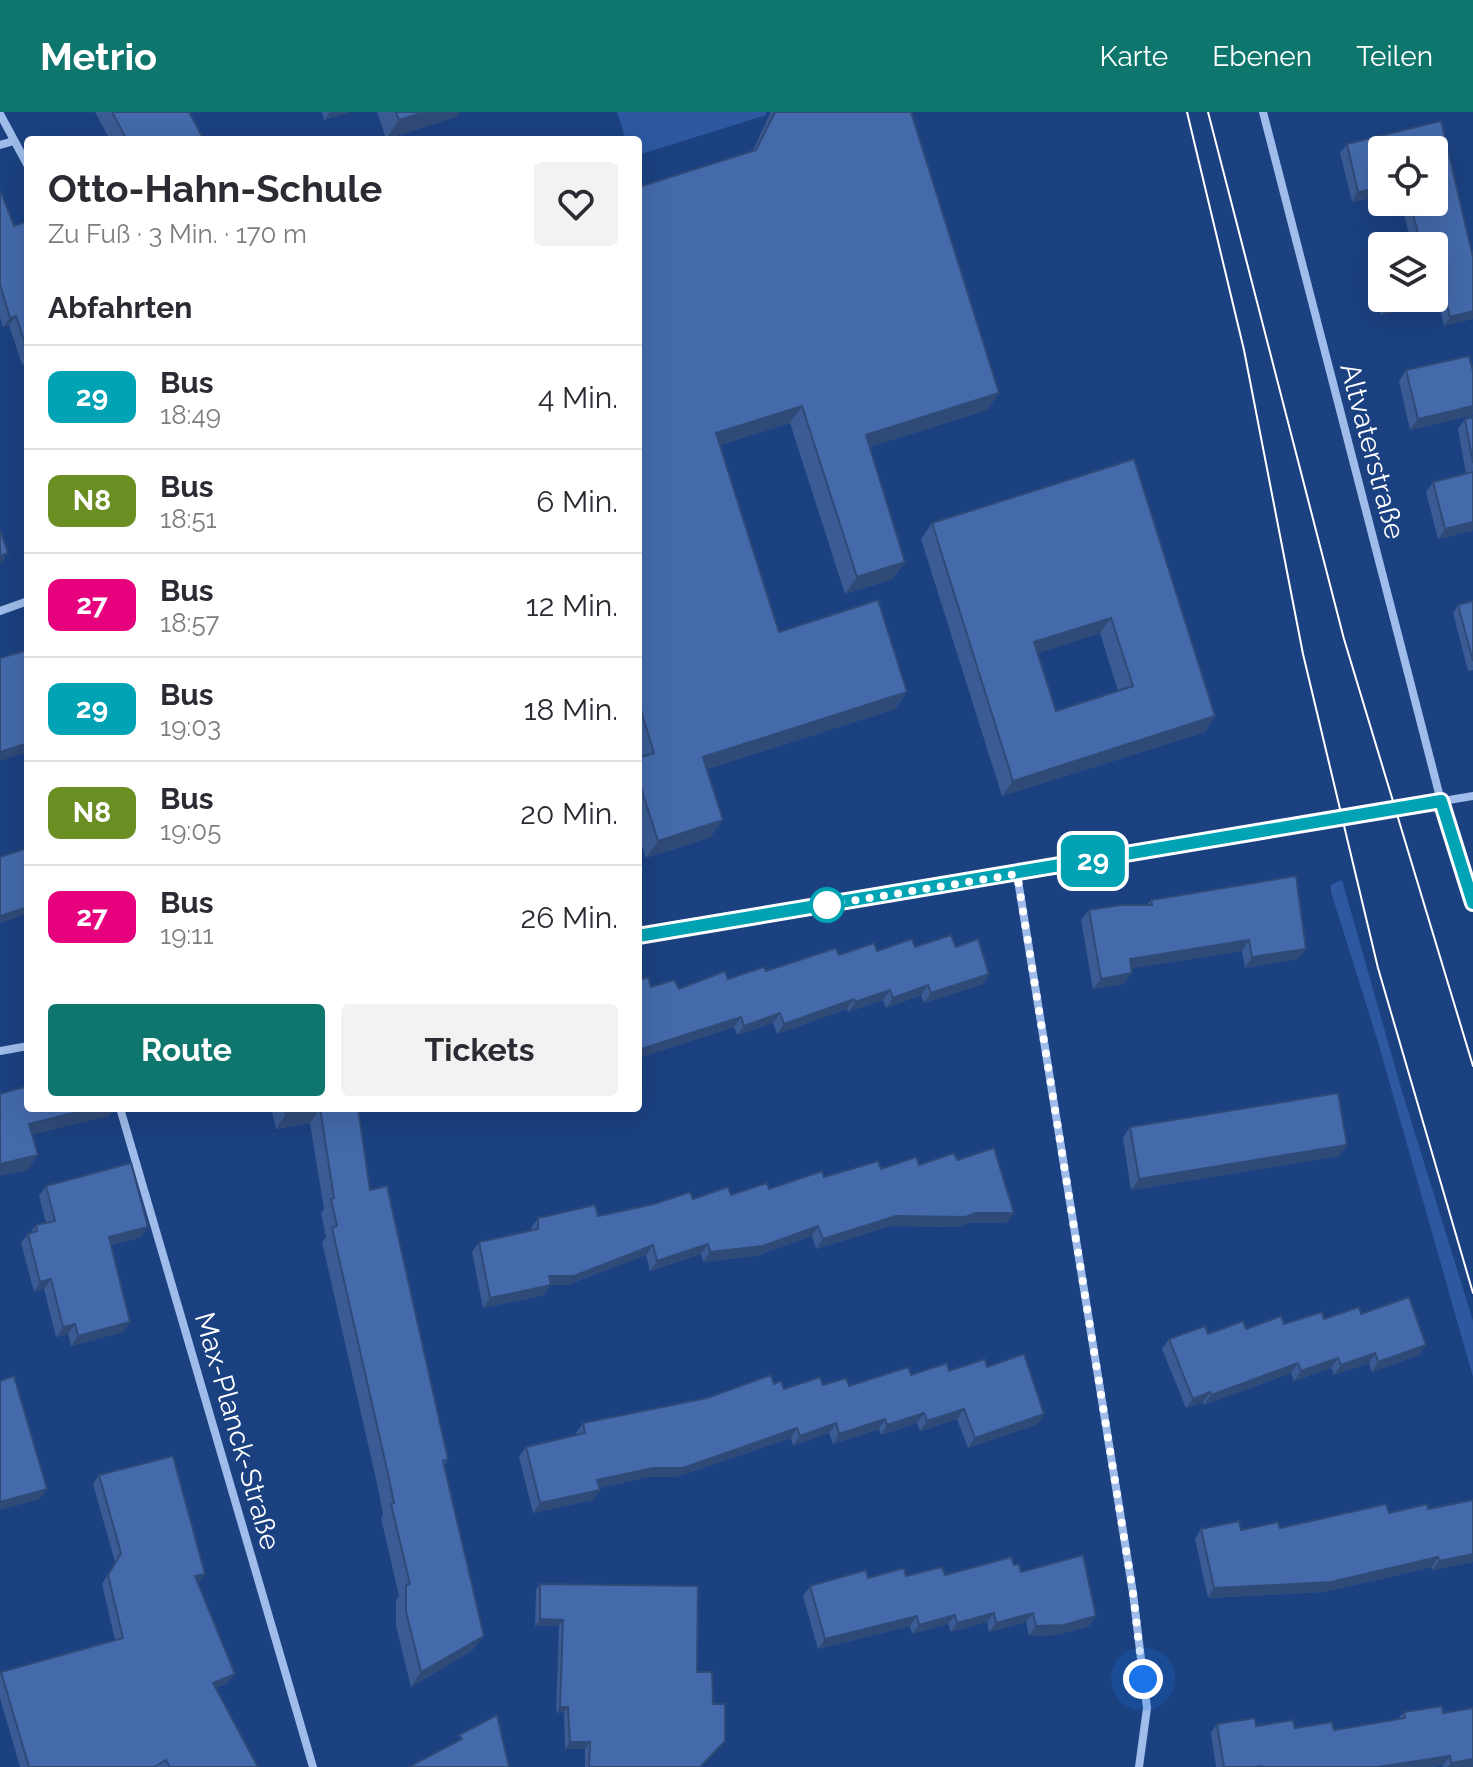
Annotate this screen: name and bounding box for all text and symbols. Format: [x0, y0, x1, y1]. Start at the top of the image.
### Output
text: Metrio [40, 34, 157, 79]
text: Karte [1100, 40, 1168, 73]
text: Ebenen [1212, 40, 1312, 73]
text: Teilen [1356, 40, 1433, 73]
map controls [1368, 136, 1448, 312]
button: locate [1368, 136, 1448, 216]
button: heart [534, 162, 618, 246]
text: Otto-Hahn-Schule [48, 166, 382, 211]
text: Zu Fuß · 3 Min. · 170 m [48, 219, 307, 249]
button: layers [1368, 232, 1448, 312]
text: Abfahrten [48, 290, 192, 325]
street label: Altvaterstraße [1333, 360, 1412, 543]
text: Bus [160, 365, 214, 400]
text: 29 [76, 380, 108, 413]
text: 4 Min. [538, 380, 618, 415]
text: 18:49 [160, 400, 221, 430]
text: Bus [160, 469, 214, 504]
text: N8 [73, 484, 111, 517]
text: 6 Min. [536, 484, 618, 519]
text: 18:51 [160, 504, 217, 534]
text: Bus [160, 573, 214, 608]
text: 27 [76, 588, 108, 621]
text: 12 Min. [526, 588, 618, 623]
text: 18:57 [160, 608, 219, 638]
text: Bus [160, 677, 214, 712]
text: 29 [76, 692, 108, 725]
text: 18 Min. [524, 692, 618, 727]
text: 19:03 [160, 712, 221, 742]
text: Bus [160, 781, 214, 816]
text: N8 [73, 796, 111, 829]
text: 20 Min. [520, 796, 618, 831]
text: 19:05 [160, 816, 221, 846]
line badge: 29 [1057, 835, 1129, 887]
text: 29 [1077, 844, 1109, 877]
text: Bus [160, 885, 214, 920]
unlabelled marker [810, 888, 844, 922]
text: 27 [76, 900, 108, 933]
text: 26 Min. [521, 900, 618, 935]
text: 19:11 [160, 920, 214, 950]
button: Route [48, 1004, 325, 1096]
button: Tickets [341, 1004, 618, 1096]
street label: Max-Planck-Straße [188, 1309, 287, 1554]
your location [1123, 1659, 1163, 1699]

